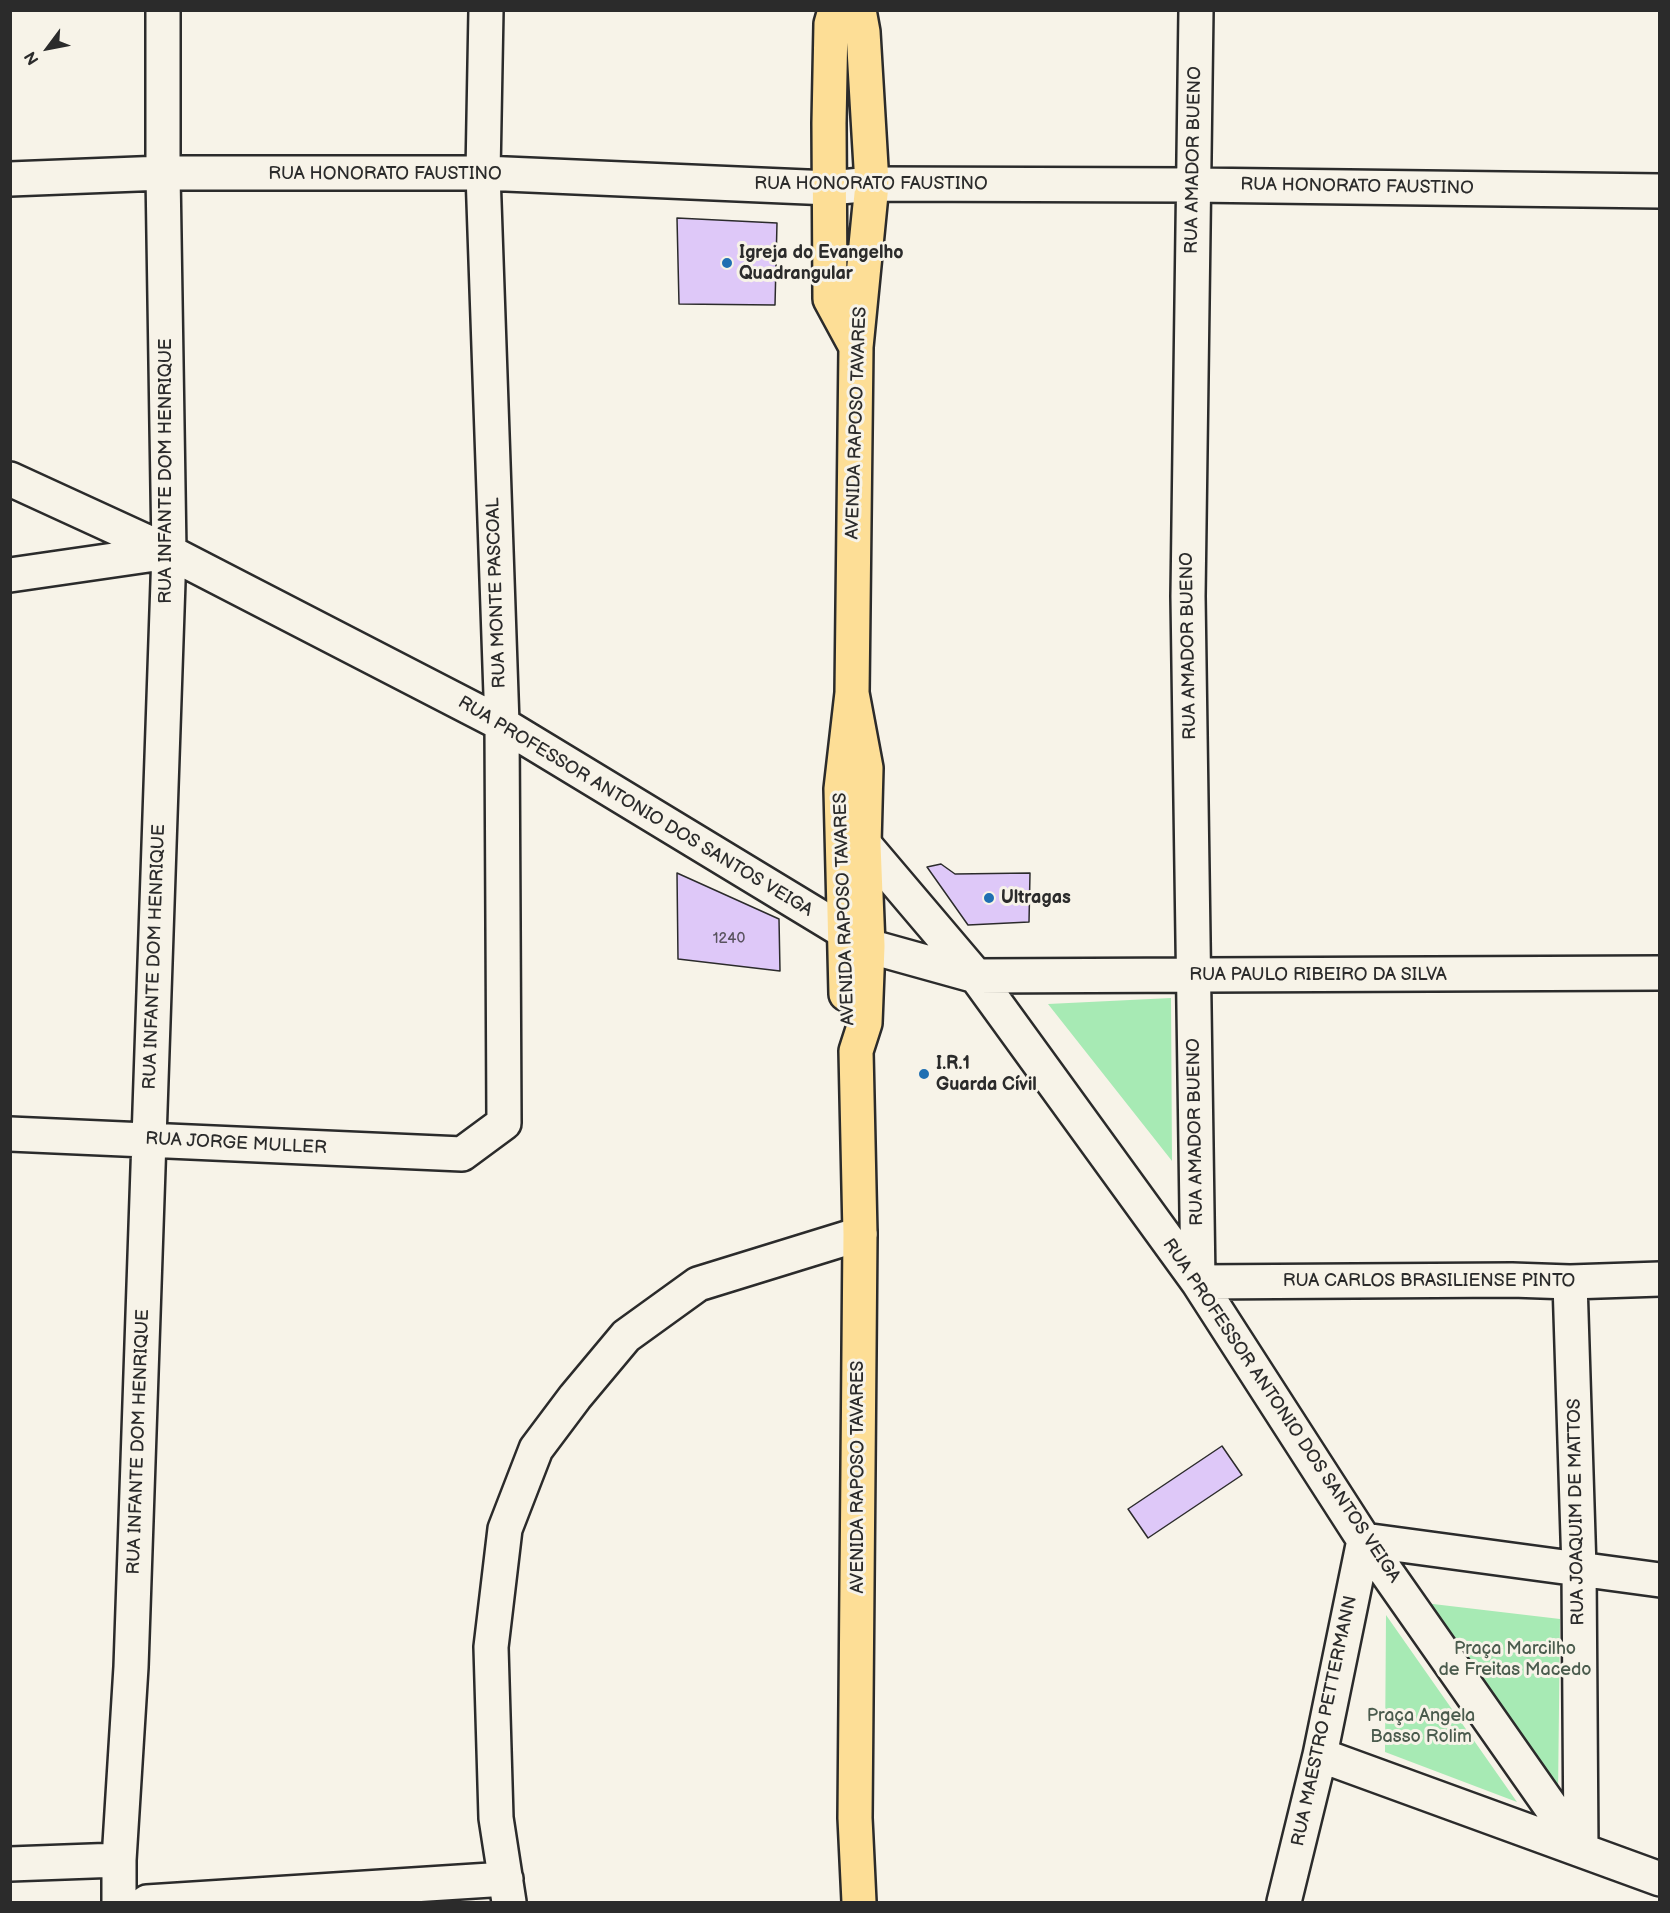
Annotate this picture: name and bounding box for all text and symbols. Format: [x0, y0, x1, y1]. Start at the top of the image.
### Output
north arrow [18, 18, 78, 78]
text: N [21, 48, 44, 68]
street label: RUA AMADOR BUENO [1182, 66, 1206, 254]
street label: RUA HONORATO FAUSTINO [268, 163, 502, 185]
street label: RUA HONORATO FAUSTINO [754, 173, 988, 195]
street label: RUA HONORATO FAUSTINO [1240, 174, 1474, 200]
place label: Igreja do Evangelho Quadrangular [739, 242, 904, 284]
marker: Igreja do Evangelho Quadrangular [720, 256, 734, 270]
street label: AVENIDA RAPOSO TAVARES [842, 306, 872, 540]
street label: RUA INFANTE DOM HENRIQUE [155, 338, 177, 604]
street label: RUA MONTE PASCOAL [483, 497, 511, 689]
street label: RUA AMADOR BUENO [1177, 552, 1201, 740]
street label: RUA PROFESSOR ANTONIO DOS SANTOS VEIGA [454, 692, 816, 922]
street label: AVENIDA RAPOSO TAVARES [830, 792, 860, 1026]
street label: RUA INFANTE DOM HENRIQUE [140, 824, 170, 1090]
place label: Ultragas [1001, 887, 1071, 909]
marker: Ultragas [982, 891, 996, 905]
house number: 1240 [713, 930, 745, 948]
street label: RUA PAULO RIBEIRO DA SILVA [1189, 964, 1447, 986]
street label: RUA AMADOR BUENO [1184, 1038, 1208, 1226]
place label: I.R.1 Guarda Cívil [936, 1053, 1037, 1096]
marker: I.R.1 Guarda Cívil [917, 1067, 931, 1081]
street label: RUA JORGE MULLER [145, 1128, 327, 1160]
street label: RUA PROFESSOR ANTONIO DOS SANTOS VEIGA [1157, 1235, 1405, 1587]
street label: RUA CARLOS BRASILIENSE PINTO [1283, 1270, 1575, 1292]
street label: RUA INFANTE DOM HENRIQUE [124, 1309, 154, 1575]
street label: AVENIDA RAPOSO TAVARES [847, 1361, 869, 1593]
street label: RUA JOAQUIM DE MATTOS [1564, 1398, 1590, 1626]
street label: RUA MAESTRO PETTERMANN [1288, 1594, 1362, 1848]
park label: Praça Marcilho de Freitas Macedo [1438, 1638, 1592, 1680]
park label: Praça Angela Basso Rolim [1367, 1705, 1475, 1748]

